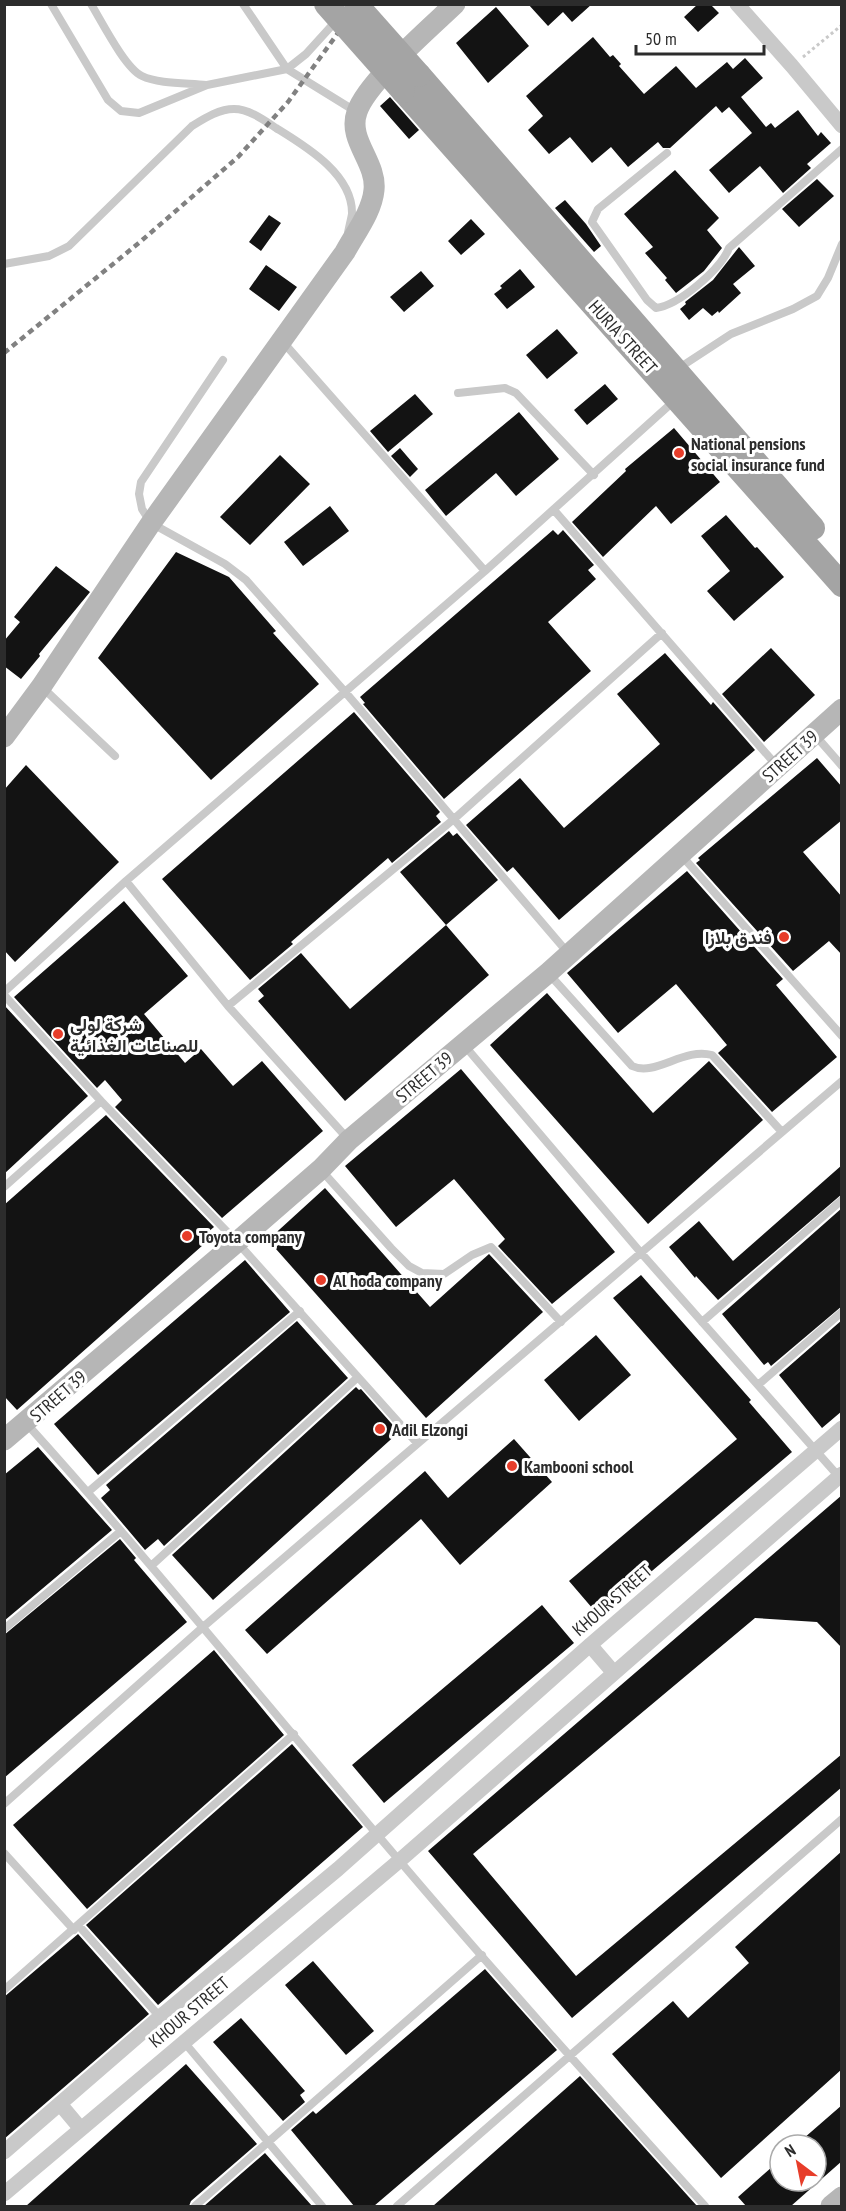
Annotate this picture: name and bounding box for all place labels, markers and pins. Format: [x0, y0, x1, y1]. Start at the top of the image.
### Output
place label: National pensions social insurance fund [691, 432, 825, 476]
marker: National pensions social insurance fund [672, 446, 686, 460]
place label: فندق بلازا [705, 926, 772, 949]
marker: فندق بلازا [777, 930, 791, 944]
place label: شركة لولي للصناعات الغذائية [70, 1013, 199, 1057]
marker: شركة لولي للصناعات الغذائية [51, 1027, 65, 1041]
place label: Toyota company [199, 1225, 303, 1248]
marker: Toyota company [180, 1229, 194, 1243]
place label: Al hoda company [332, 1269, 443, 1292]
marker: Al hoda company [314, 1273, 328, 1287]
place label: Adil Elzongi [391, 1418, 468, 1441]
marker: Adil Elzongi [373, 1422, 387, 1436]
place label: Kambooni school [524, 1455, 634, 1478]
marker: Kambooni school [505, 1459, 519, 1473]

